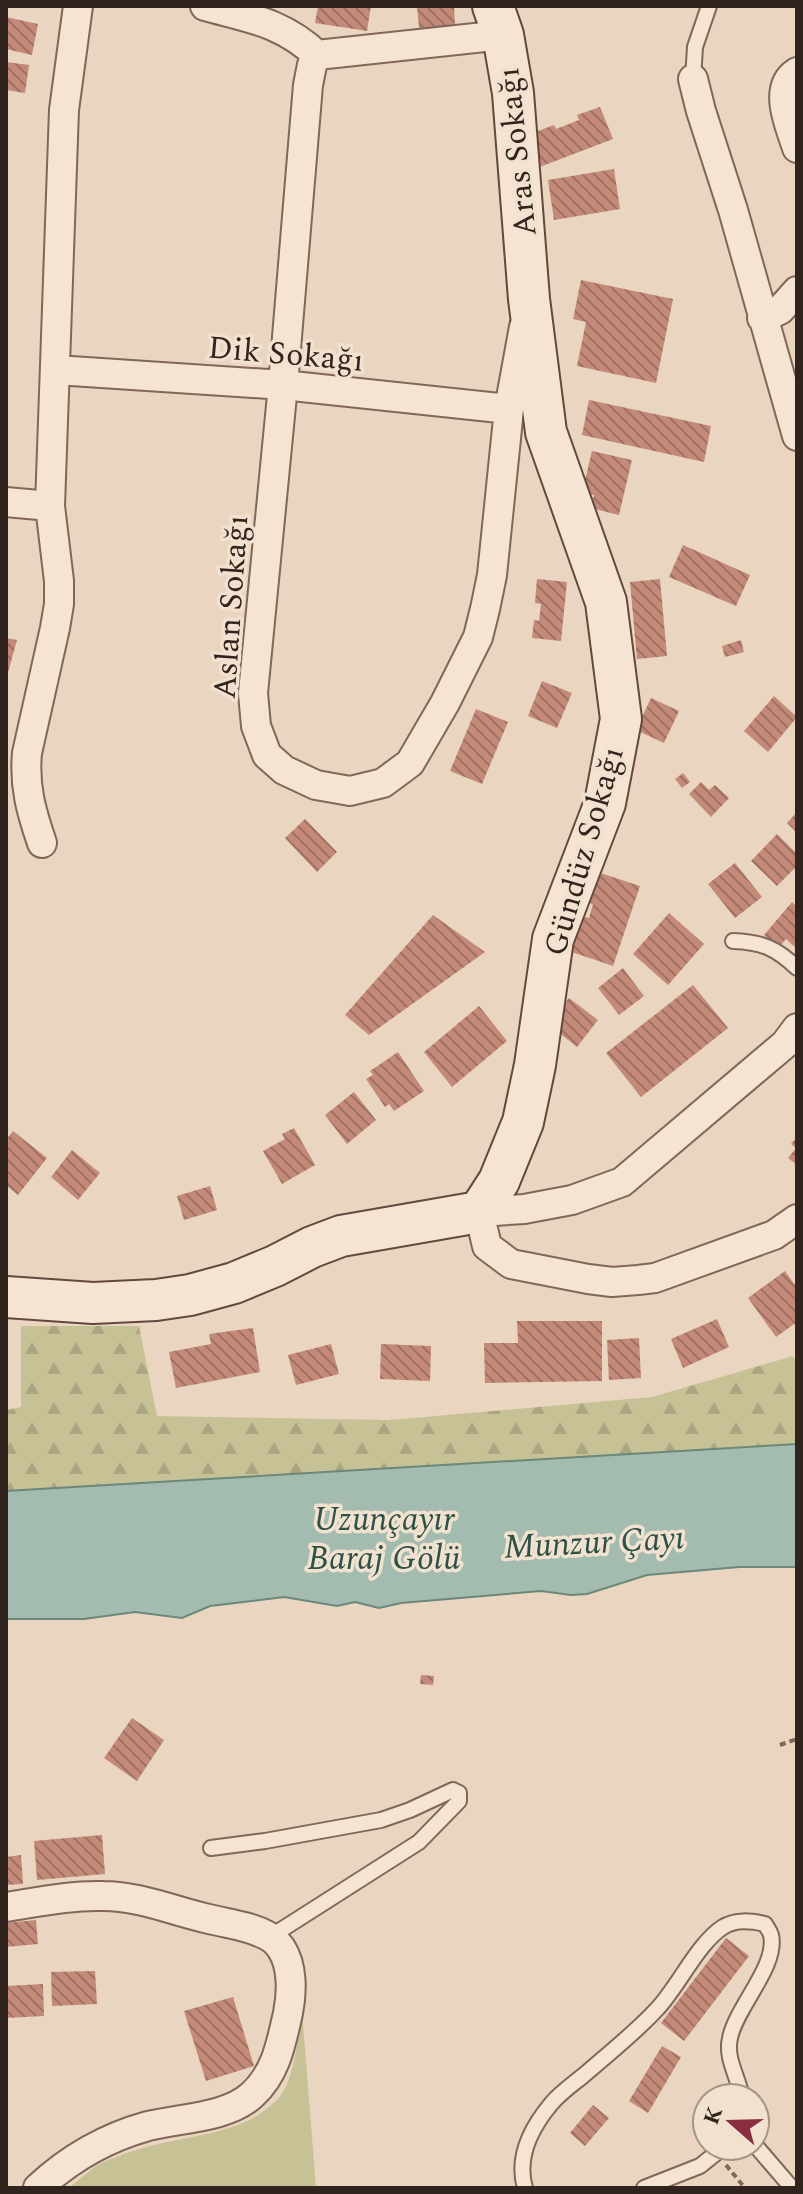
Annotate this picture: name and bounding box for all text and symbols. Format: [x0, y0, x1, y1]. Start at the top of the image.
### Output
street label: Aras Sokağı [484, 65, 551, 239]
street label: Dik Sokağı [206, 323, 366, 386]
street label: Aslan Sokağı [201, 513, 262, 701]
street label: Gündüz Sokağı [531, 741, 638, 962]
water label: Uzunçayır Baraj Gölü [308, 1494, 461, 1585]
water label: Munzur Çayı [502, 1512, 686, 1574]
north arrow [691, 2082, 771, 2162]
text: K [695, 2102, 732, 2129]

